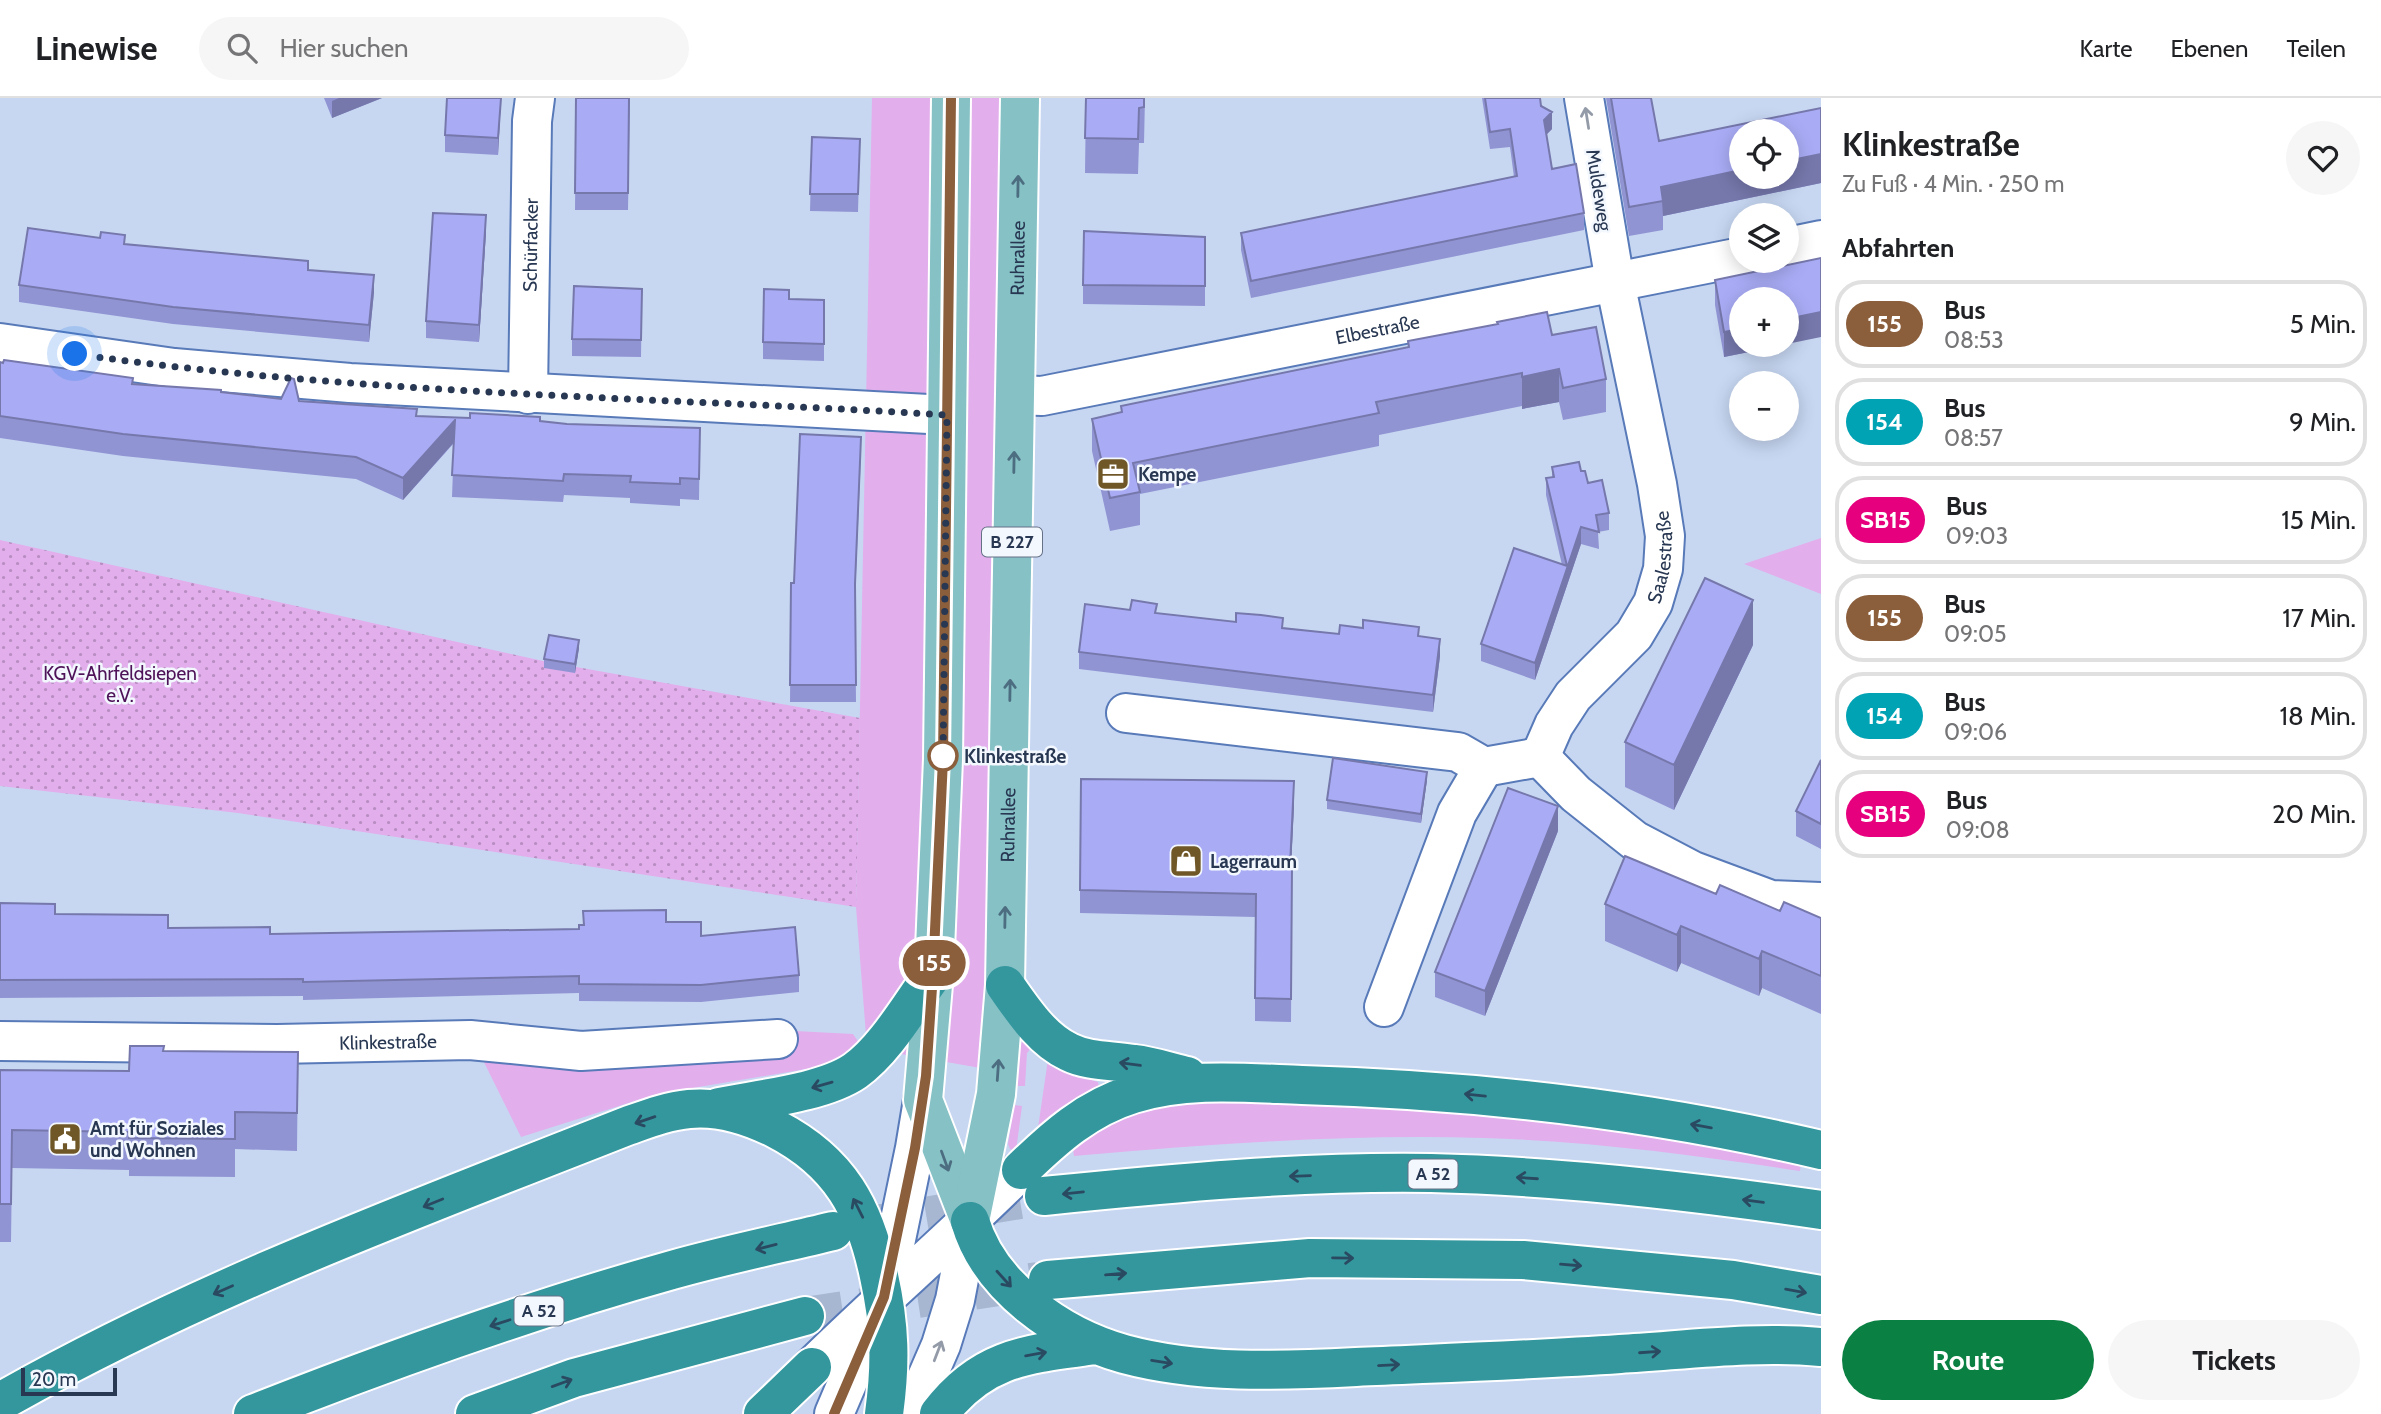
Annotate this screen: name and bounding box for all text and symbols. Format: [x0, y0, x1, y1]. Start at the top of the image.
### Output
search box [199, 17, 689, 80]
text: Linewise [35, 28, 157, 68]
icon: search [223, 29, 261, 67]
text: Hier suchen [279, 32, 409, 64]
text: Karte [2079, 34, 2132, 63]
text: Ebenen [2170, 34, 2248, 63]
text: Teilen [2286, 34, 2346, 63]
one-way arrow [1580, 107, 1593, 130]
map controls [1729, 119, 1799, 441]
button: locate [1729, 119, 1799, 189]
button: heart [2286, 121, 2360, 195]
text: Klinkestraße [1842, 124, 2020, 164]
street label: Muldeweg [1581, 147, 1617, 233]
text: Zu Fuß · 4 Min. · 250 m [1842, 170, 2065, 198]
one-way arrow [1011, 174, 1025, 197]
street label: Schürfacker [518, 198, 542, 292]
button: layers [1729, 203, 1799, 273]
street label: Ruhrallee [1005, 220, 1029, 296]
text: Abfahrten [1842, 232, 1954, 264]
button: + [1729, 287, 1799, 357]
text: Bus [1944, 294, 1985, 326]
text: 5 Min. [2290, 308, 2356, 340]
text: 155 [1867, 309, 1902, 338]
street label: Elbestraße [1333, 310, 1422, 349]
text: 08:53 [1944, 326, 2004, 354]
your location [57, 336, 92, 371]
button: − [1729, 371, 1799, 441]
text: Bus [1944, 392, 1985, 424]
text: 9 Min. [2289, 406, 2356, 438]
text: 154 [1866, 407, 1903, 436]
text: 08:57 [1944, 424, 2003, 452]
one-way arrow [1007, 451, 1020, 474]
office icon: Kempe [1094, 455, 1132, 493]
place label: Kempe [1138, 463, 1196, 486]
text: Bus [1946, 490, 1987, 522]
text: 15 Min. [2281, 504, 2356, 536]
text: SB15 [1860, 505, 1911, 534]
street label: Saalestraße [1642, 509, 1677, 606]
text: 09:03 [1946, 522, 2008, 550]
road number: B 227 [982, 528, 1042, 556]
text: Bus [1944, 588, 1985, 620]
text: 17 Min. [2282, 602, 2356, 634]
text: 155 [1867, 603, 1902, 632]
text: 09:05 [1944, 620, 2006, 648]
park label: KGV-Ahrfeldsiepen e.V. [43, 662, 197, 707]
one-way arrow [1003, 678, 1016, 701]
text: Bus [1944, 686, 1985, 718]
text: 18 Min. [2280, 700, 2356, 732]
text: 154 [1866, 701, 1903, 730]
text: 09:06 [1944, 718, 2007, 746]
marker: Klinkestraße [928, 741, 958, 771]
place label: Klinkestraße [964, 745, 1067, 768]
text: Bus [1946, 784, 1987, 816]
street label: Ruhrallee [996, 787, 1020, 863]
text: 20 Min. [2272, 798, 2356, 830]
text: SB15 [1860, 799, 1911, 828]
text: 09:08 [1946, 816, 2010, 844]
shop icon: Lagerraum [1167, 842, 1205, 880]
place label: Lagerraum [1210, 850, 1297, 873]
one-way arrow [999, 906, 1012, 929]
line badge: 155 [894, 940, 974, 986]
text: 155 [917, 948, 951, 977]
street label: Klinkestraße [339, 1029, 437, 1054]
one-way arrow [1119, 1057, 1142, 1070]
one-way arrow [992, 1059, 1005, 1082]
one-way arrow [811, 1080, 833, 1093]
one-way arrow [1465, 1088, 1487, 1101]
one-way arrow [634, 1115, 656, 1127]
place label: Amt für Soziales und Wohnen [90, 1117, 224, 1162]
one-way arrow [1690, 1119, 1713, 1132]
public building icon: Amt für Soziales und Wohnen [46, 1120, 84, 1158]
one-way arrow [940, 1149, 953, 1171]
road number: A 52 [1408, 1160, 1458, 1189]
one-way arrow [1289, 1169, 1312, 1182]
one-way arrow [1516, 1171, 1539, 1184]
one-way arrow [1062, 1187, 1085, 1200]
one-way arrow [1743, 1194, 1765, 1207]
one-way arrow [423, 1197, 444, 1210]
one-way arrow [850, 1198, 864, 1219]
one-way arrow [755, 1241, 778, 1254]
one-way arrow [1332, 1251, 1355, 1265]
one-way arrow [1559, 1259, 1581, 1272]
one-way arrow [1105, 1267, 1127, 1280]
one-way arrow [995, 1270, 1012, 1287]
one-way arrow [213, 1284, 234, 1297]
one-way arrow [1784, 1285, 1807, 1298]
road number: A 52 [514, 1296, 564, 1326]
one-way arrow [490, 1318, 512, 1330]
button: Route [1842, 1320, 2094, 1400]
button: Tickets [2108, 1320, 2360, 1400]
one-way arrow [933, 1341, 946, 1363]
one-way arrow [1638, 1345, 1661, 1358]
one-way arrow [1024, 1347, 1047, 1360]
one-way arrow [1150, 1355, 1173, 1368]
one-way arrow [1377, 1359, 1400, 1372]
scale bar [21, 1365, 117, 1397]
text: 20 m [32, 1368, 76, 1391]
one-way arrow [551, 1376, 573, 1389]

